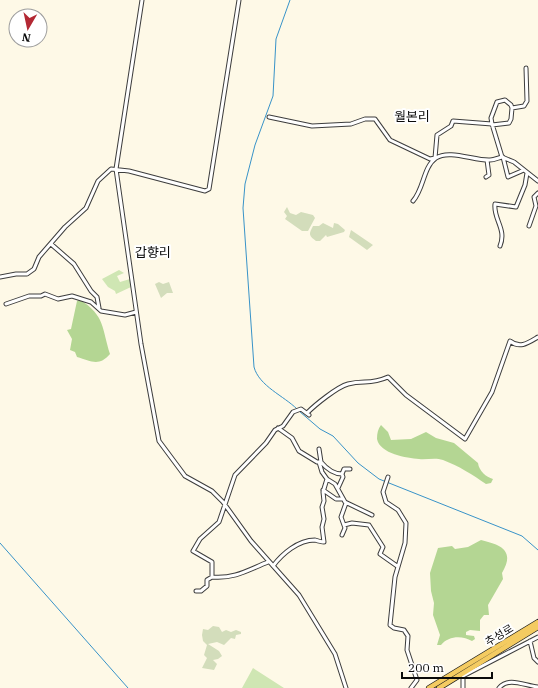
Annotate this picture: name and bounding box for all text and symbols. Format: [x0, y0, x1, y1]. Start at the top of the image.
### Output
north arrow [8, 8, 48, 48]
text: N [21, 30, 32, 45]
district label: 월본리 [394, 108, 430, 125]
district label: 갑향리 [135, 244, 171, 261]
street label: 추성로 [482, 621, 516, 649]
scale bar [402, 654, 492, 680]
text: 200 m [408, 660, 444, 675]

